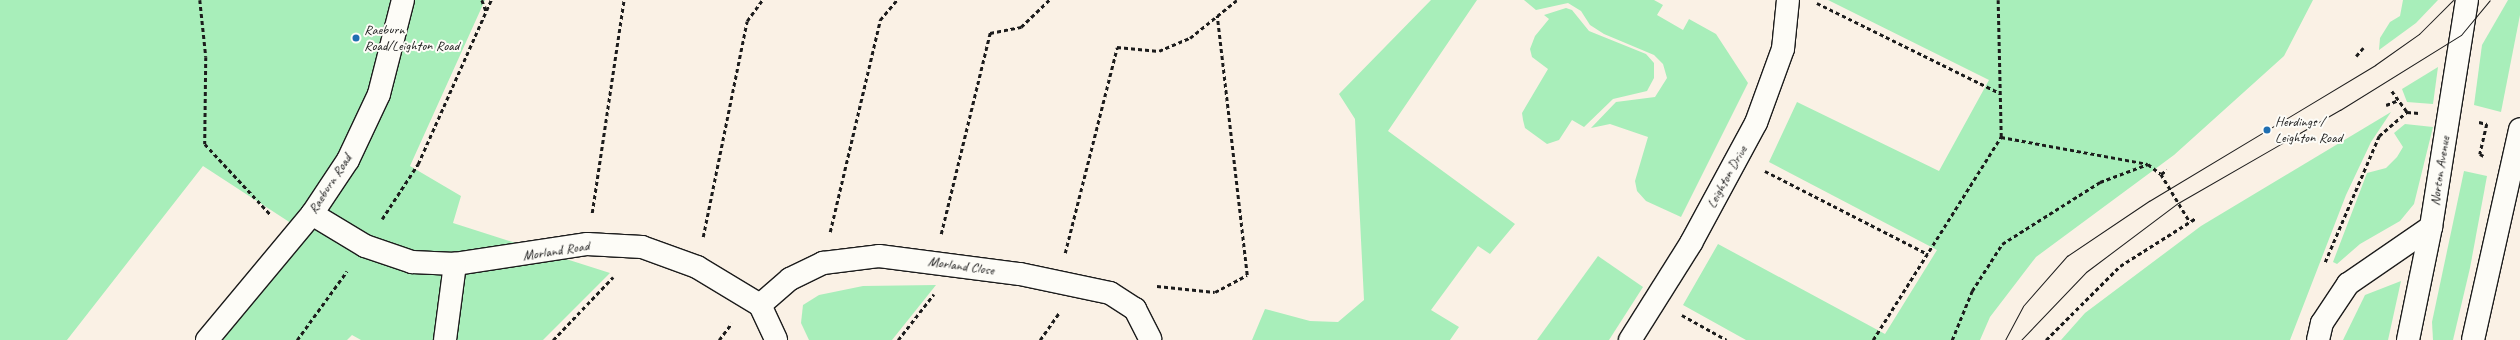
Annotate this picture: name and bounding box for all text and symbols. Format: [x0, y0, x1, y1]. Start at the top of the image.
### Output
place label: Raeburn Road/Leighton Road [364, 22, 459, 54]
marker: Raeburn Road/Leighton Road [351, 33, 361, 43]
place label: Herdings / Leighton Road [2275, 114, 2342, 146]
marker: Herdings / Leighton Road [2262, 125, 2272, 135]
street label: Norton Avenue [2426, 135, 2454, 207]
street label: Leighton Drive [1703, 143, 1751, 211]
street label: Raeburn Road [305, 151, 355, 217]
street label: Morland Road [522, 237, 590, 265]
street label: Morland Close [927, 253, 995, 279]

